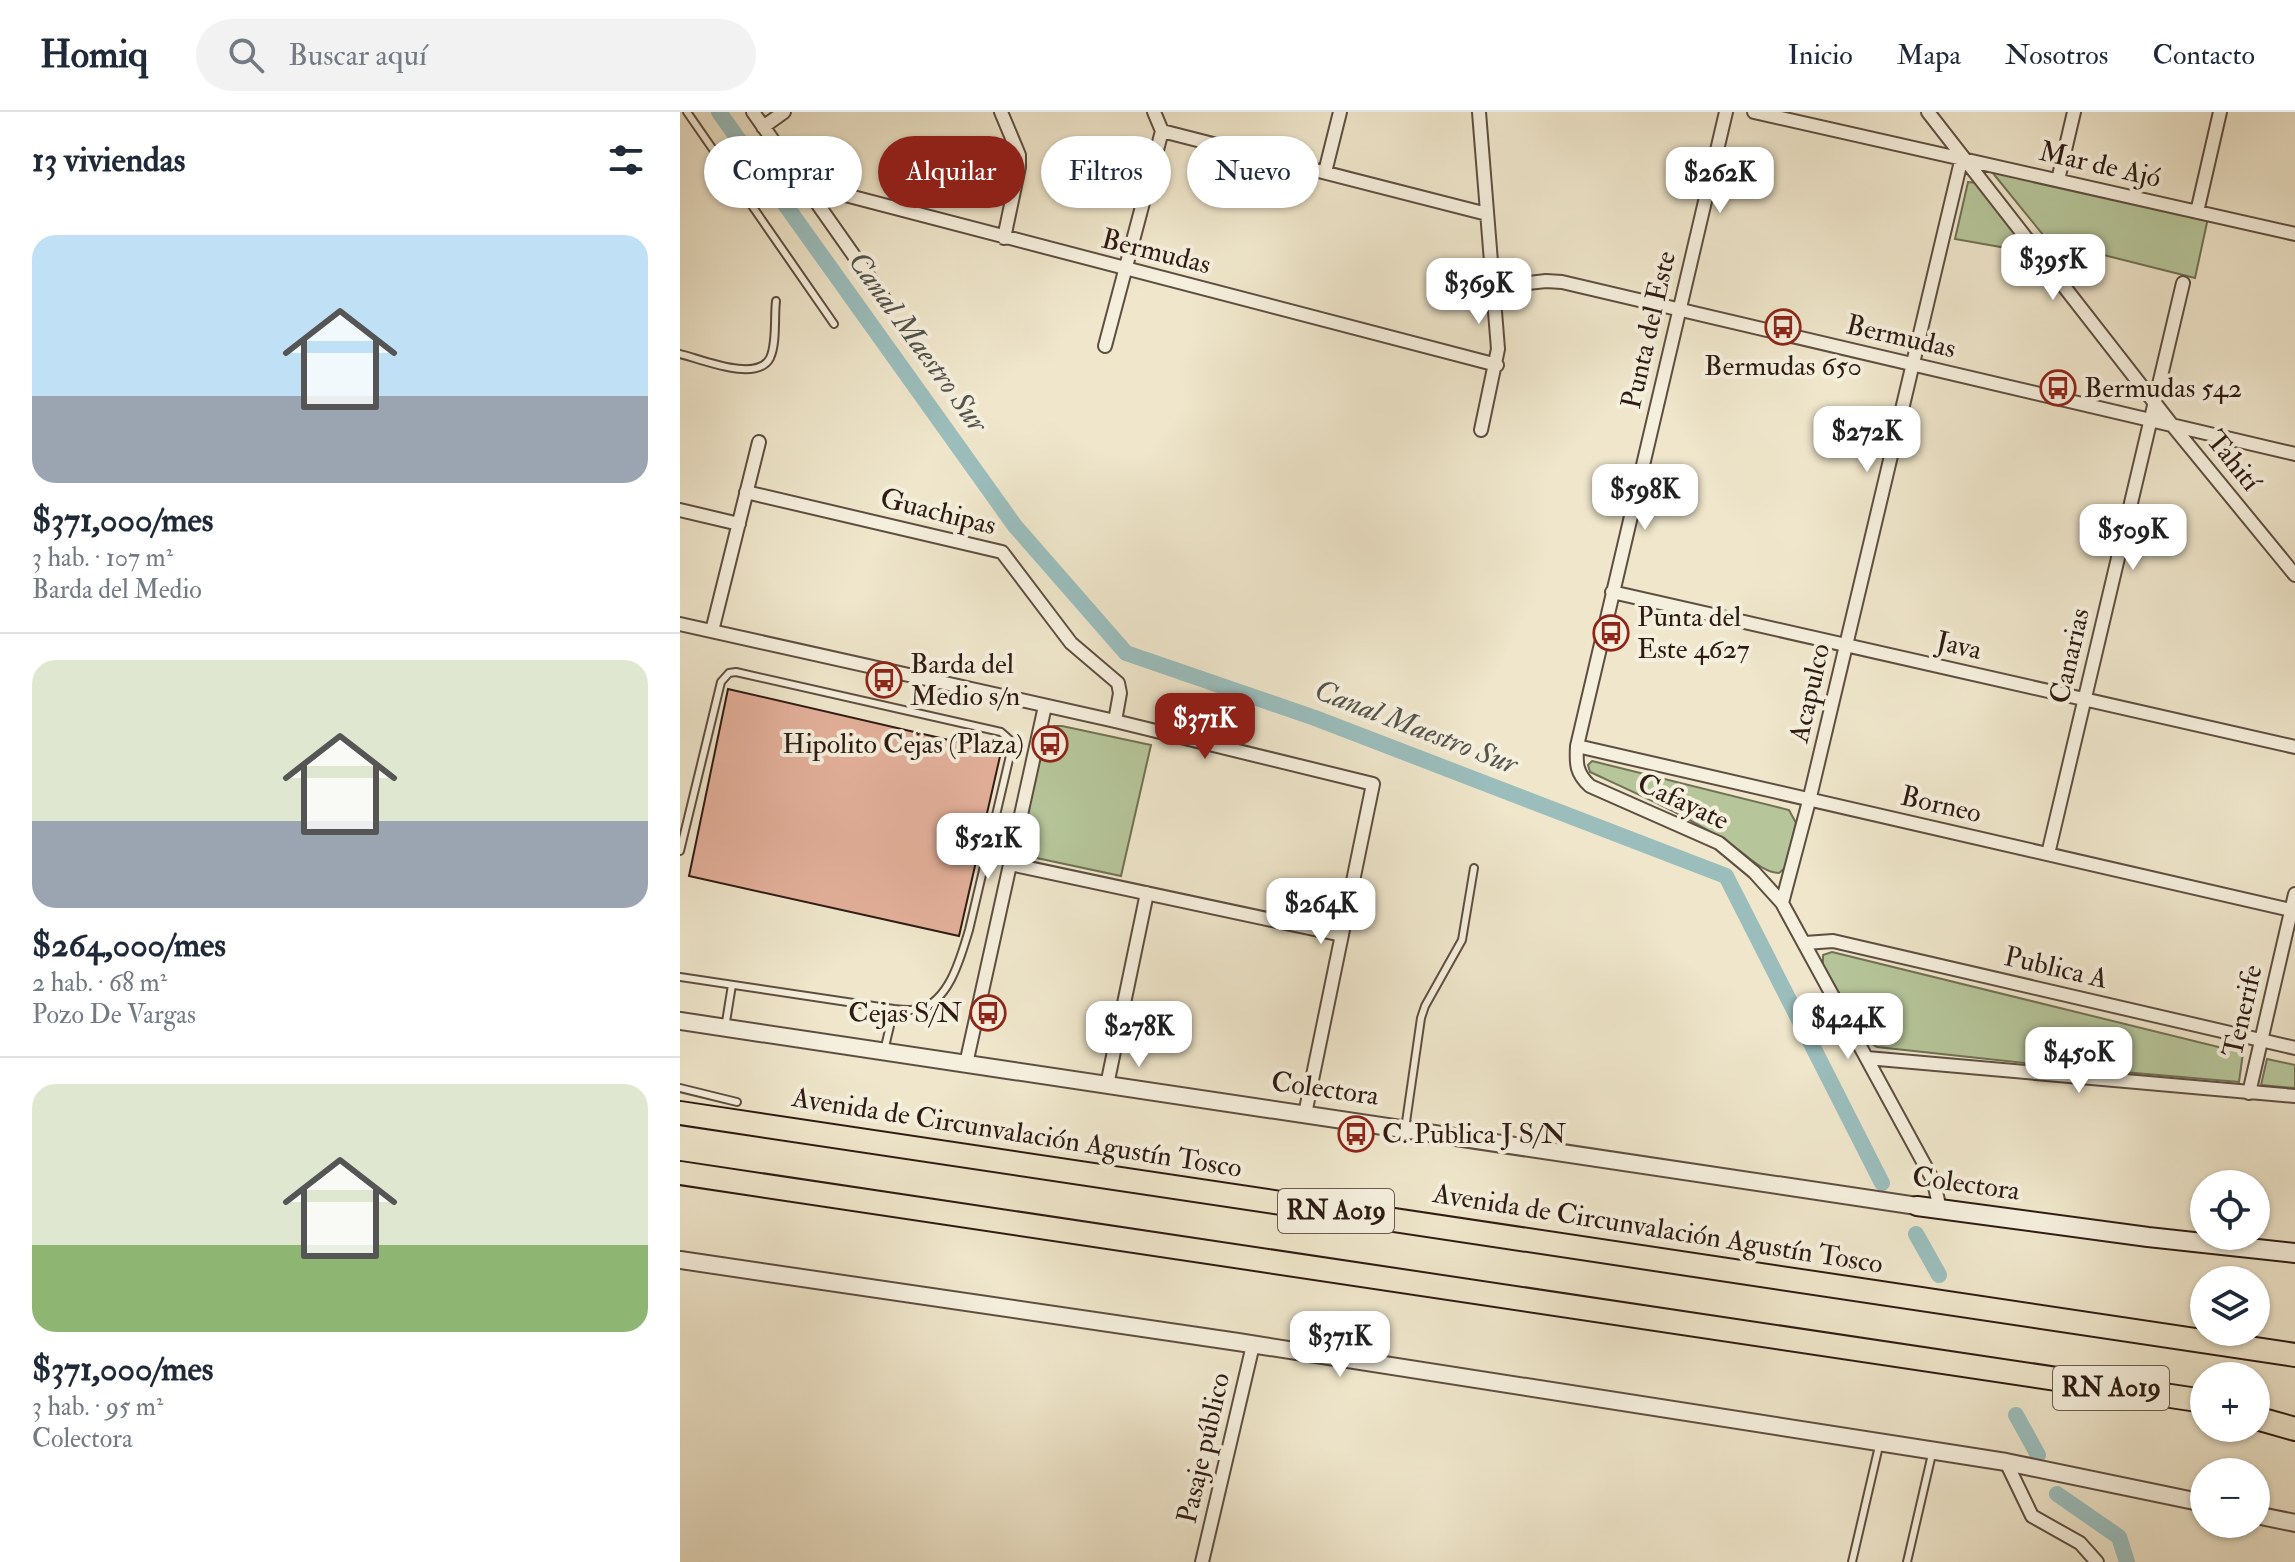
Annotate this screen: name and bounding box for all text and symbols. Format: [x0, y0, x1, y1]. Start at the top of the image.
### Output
search box [196, 19, 756, 91]
text: Homiq [40, 31, 148, 79]
icon: search [224, 33, 268, 77]
text: Buscar aquí [288, 37, 427, 74]
text: Inicio [1788, 38, 1853, 73]
text: Mapa [1897, 38, 1961, 73]
text: Nosotros [2005, 38, 2108, 73]
text: Contacto [2152, 38, 2255, 73]
street label: Mar de Ajó [2036, 134, 2164, 196]
chip: Comprar [704, 136, 862, 208]
chip: Alquilar [878, 136, 1025, 208]
chip: Filtros [1041, 136, 1171, 208]
chip: Nuevo [1187, 136, 1319, 208]
icon: filters [604, 138, 648, 182]
text: 13 viviendas [32, 139, 185, 182]
pin: $262K [1664, 147, 1776, 215]
text: $262K [1684, 157, 1756, 189]
street label: Bermudas [1098, 222, 1214, 282]
pin: $395K [1997, 234, 2109, 302]
water label: Canal Maestro Sur [840, 244, 997, 441]
text: $395K [2019, 244, 2087, 276]
street label: Punta del Este [1614, 247, 1684, 412]
pin: $369K [1423, 258, 1535, 326]
text: $369K [1444, 268, 1514, 300]
icon: home [268, 287, 412, 431]
street label: Bermudas [1843, 307, 1959, 367]
bus stop icon: Bermudas 650 [1764, 308, 1802, 346]
place label: Bermudas 650 [1704, 349, 1862, 384]
bus stop icon: Bermudas 542 [2039, 369, 2077, 407]
place label: Bermudas 542 [2084, 371, 2242, 406]
pin: $272K [1811, 406, 1923, 474]
text: $272K [1831, 416, 1903, 448]
street label: Tahití [2198, 424, 2269, 500]
pin: $598K [1589, 464, 1701, 532]
text: $598K [1610, 474, 1680, 506]
street label: Guachipas [876, 481, 1000, 543]
text: $371,000/mes [32, 499, 213, 542]
pin: $509K [2077, 504, 2189, 572]
text: $509K [2098, 514, 2168, 546]
text: 3 hab. · 107 m² [32, 542, 173, 574]
text: Barda del Medio [32, 574, 202, 606]
place label: Punta del Este 4627 [1637, 600, 1750, 667]
street label: Canarias [2042, 605, 2098, 707]
bus stop icon: Punta del Este 4627 [1592, 614, 1630, 652]
street label: Java [1932, 624, 1985, 668]
street label: Acapulco [1781, 640, 1838, 747]
place label: Barda del Medio s/n [910, 647, 1020, 714]
bus stop icon: Barda del Medio s/n [865, 661, 903, 699]
water label: Canal Maestro Sur [1309, 671, 1524, 783]
pin: $371K [1149, 693, 1261, 761]
text: $371K [1173, 703, 1237, 735]
icon: home [268, 712, 412, 856]
bus stop icon: Hipolito Cejas (Plaza) [1031, 725, 1069, 763]
place label: Hipolito Cejas (Plaza) [782, 727, 1024, 762]
street label: Cafayate [1632, 766, 1734, 838]
street label: Borneo [1897, 779, 1985, 831]
pin: $521K [932, 813, 1044, 881]
text: $521K [955, 823, 1021, 855]
pin: $264K [1265, 878, 1377, 946]
text: $264K [1284, 888, 1358, 920]
text: $264,000/mes [32, 924, 226, 967]
street label: Publica A [2001, 939, 2111, 997]
street label: Tenerife [2215, 961, 2271, 1061]
text: 2 hab. · 68 m² [32, 967, 167, 999]
pin: $424K [1792, 993, 1904, 1061]
bus stop icon: Cejas S/N [969, 994, 1007, 1032]
place label: Cejas S/N [848, 996, 962, 1031]
text: Pozo De Vargas [32, 999, 196, 1031]
pin: $278K [1083, 1001, 1195, 1069]
text: $424K [1811, 1003, 1885, 1035]
text: $278K [1104, 1011, 1174, 1043]
pin: $450K [2023, 1027, 2135, 1095]
text: $450K [2043, 1037, 2115, 1069]
street label: Colectora [1269, 1064, 1382, 1114]
street label: Avenida de Circunvalación Agustín Tosco [789, 1080, 1244, 1186]
bus stop icon: C. Publica J S/N [1337, 1115, 1375, 1153]
place label: C. Publica J S/N [1382, 1117, 1566, 1152]
icon: home [268, 1136, 412, 1280]
street label: Colectora [1910, 1159, 2023, 1209]
map controls [2190, 1170, 2270, 1538]
button: locate [2190, 1170, 2270, 1250]
street label: Avenida de Circunvalación Agustín Tosco [1430, 1176, 1885, 1282]
road number: RN A019 [1278, 1189, 1394, 1233]
button: layers [2190, 1266, 2270, 1346]
pin: $371K [1284, 1311, 1396, 1379]
text: $371K [1308, 1321, 1372, 1353]
text: $371,000/mes [32, 1348, 213, 1391]
button: + [2190, 1362, 2270, 1442]
road number: RN A019 [2053, 1366, 2169, 1410]
street label: Pasaje público [1170, 1369, 1238, 1527]
text: 3 hab. · 95 m² [32, 1391, 163, 1423]
text: Colectora [32, 1423, 133, 1455]
button: − [2190, 1458, 2270, 1538]

